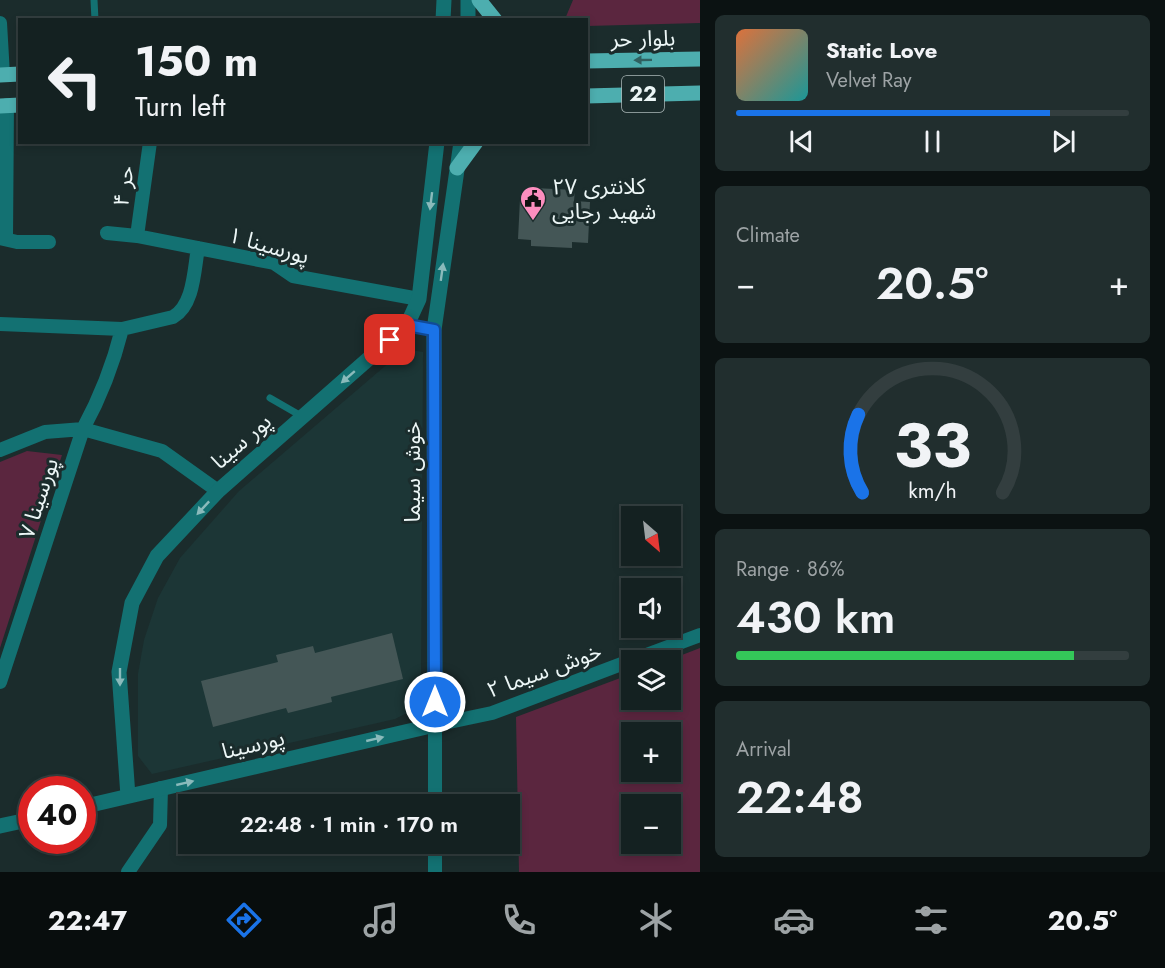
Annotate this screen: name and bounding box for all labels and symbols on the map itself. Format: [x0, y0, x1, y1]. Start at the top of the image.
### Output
street label: بلوار حر [609, 21, 676, 55]
one-way arrow [634, 55, 653, 65]
road number: 22 [622, 76, 664, 112]
street label: حر ۴ [104, 164, 142, 208]
place label: کلانتری ۲۷ شهید رجایی [552, 170, 656, 227]
public building icon: کلانتری ۲۷ شهید رجایی [518, 184, 548, 222]
one-way arrow [426, 191, 435, 210]
street label: پورسینا ۱ [225, 218, 313, 272]
one-way arrow [438, 262, 447, 281]
pin [364, 314, 415, 365]
one-way arrow [341, 370, 356, 383]
street label: پور سینا [204, 406, 278, 476]
street label: خوش سیما [396, 421, 428, 523]
street label: پورسینا ۷ [10, 454, 66, 542]
one-way arrow [196, 500, 210, 515]
north arrow [621, 506, 681, 566]
street label: خوش سیما ۲ [482, 634, 606, 706]
one-way arrow [115, 668, 125, 687]
position arrow [403, 670, 467, 734]
street label: پورسینا [218, 721, 288, 767]
one-way arrow [366, 734, 385, 743]
speed limit sign: 40 [18, 776, 96, 854]
one-way arrow [176, 777, 194, 787]

